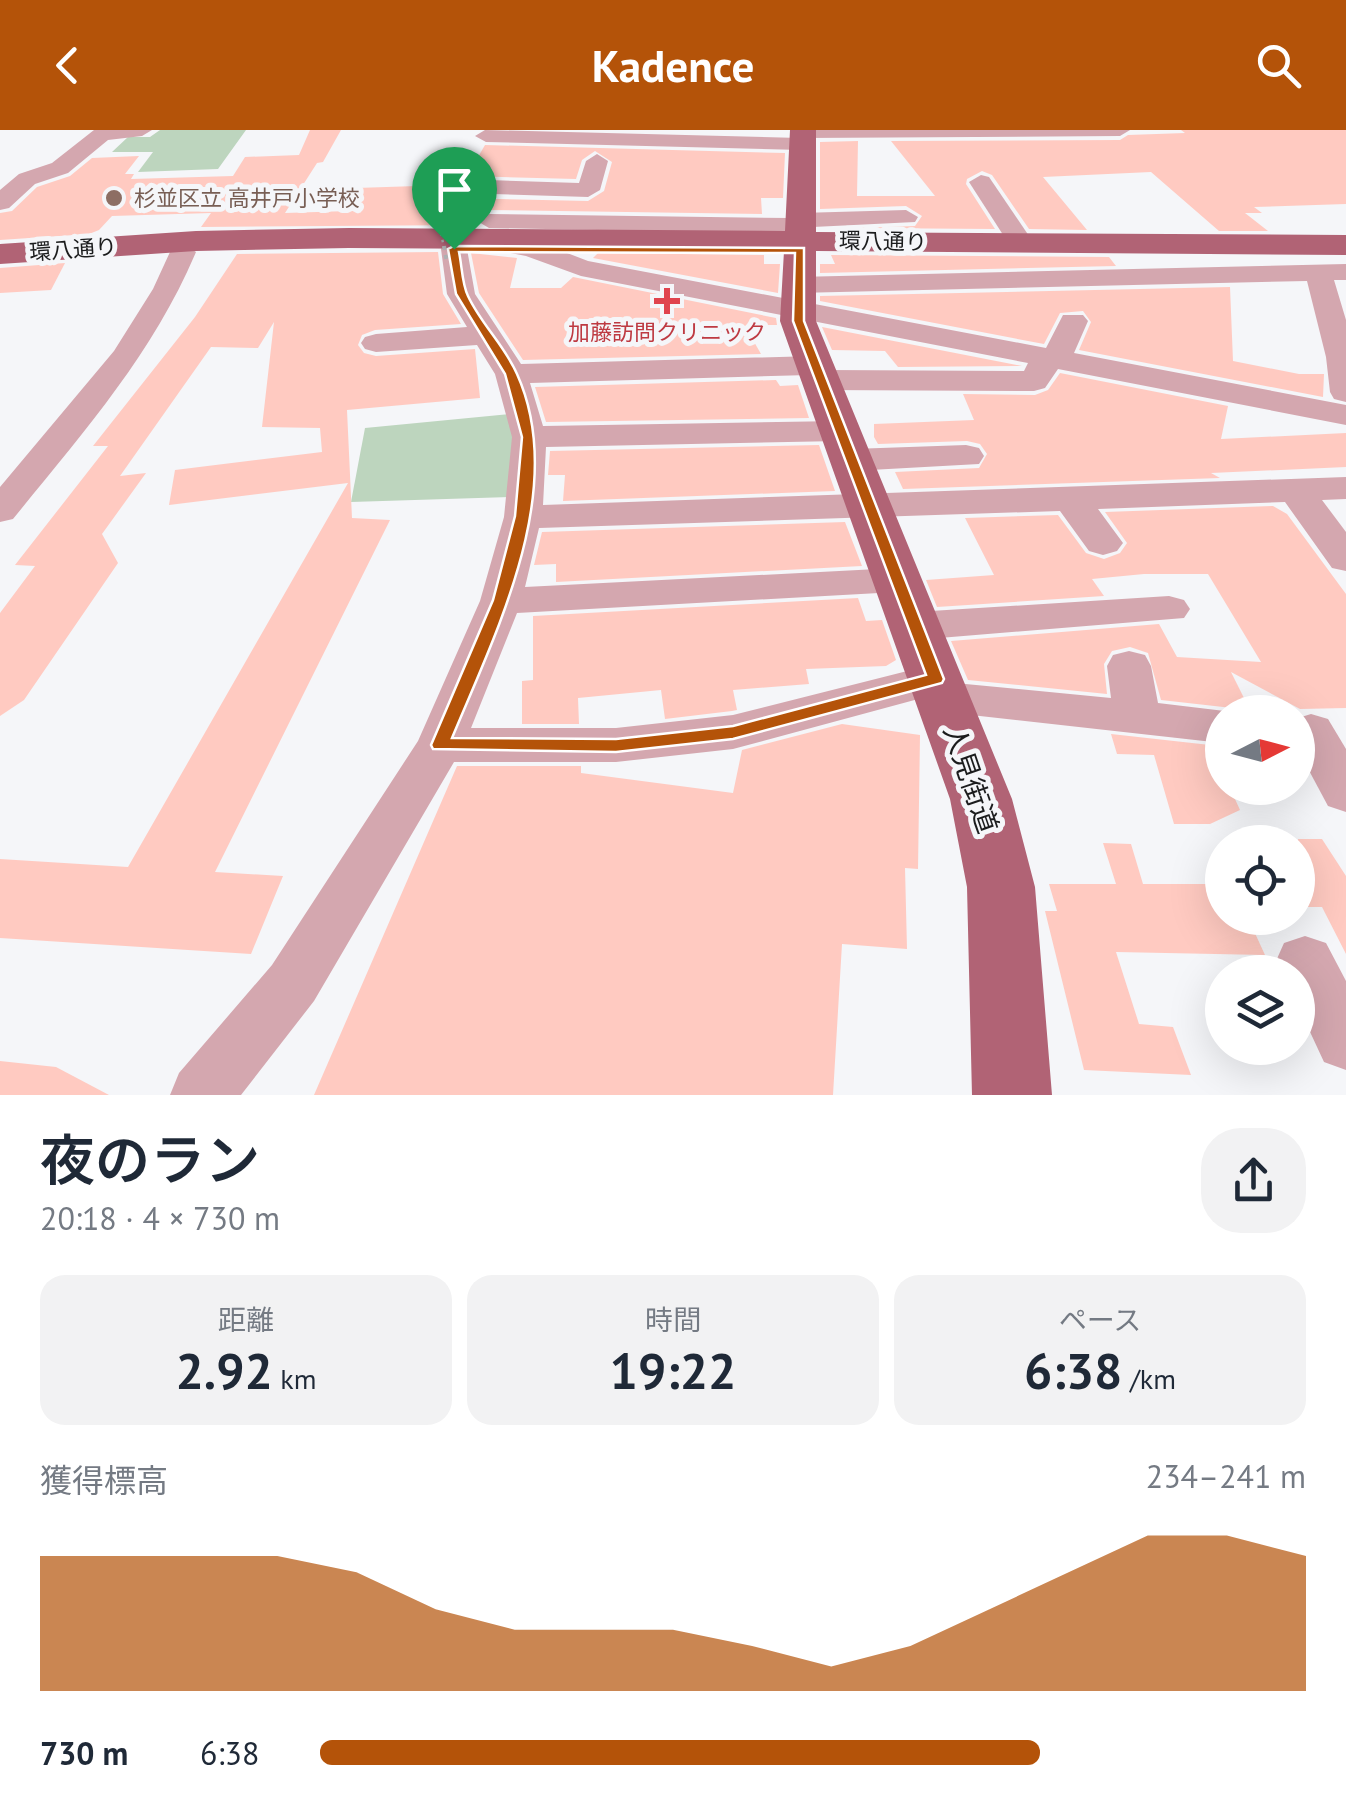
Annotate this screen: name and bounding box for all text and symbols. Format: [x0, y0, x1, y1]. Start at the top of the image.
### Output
text: Kadence [592, 36, 754, 94]
icon: back [40, 38, 95, 93]
icon: search [1251, 38, 1306, 93]
pin [412, 147, 497, 250]
icon: arrive [427, 162, 482, 217]
place label: 杉並区立 高井戸小学校 [134, 184, 360, 212]
marker: 杉並区立 高井戸小学校 [103, 187, 125, 209]
street label: 環八通り [839, 226, 927, 256]
street label: 環八通り [28, 232, 118, 266]
marker: 加藤訪問クリニック [654, 288, 680, 314]
place label: 加藤訪問クリニック [568, 318, 766, 346]
north arrow [1205, 695, 1315, 805]
map controls [1205, 695, 1315, 1065]
street label: 人見街道 [936, 720, 1007, 838]
button: locate [1205, 825, 1315, 935]
button: layers [1205, 955, 1315, 1065]
text: 夜のラン [40, 1124, 260, 1195]
button: share [1201, 1128, 1306, 1233]
text: 20:18 · 4 × 730 m [40, 1197, 280, 1239]
text: 距離 [218, 1301, 274, 1338]
text: 時間 [645, 1301, 701, 1338]
text: ペース [1059, 1301, 1141, 1338]
text: 2.92 [176, 1338, 273, 1403]
text: 19:22 [610, 1338, 736, 1403]
text: 6:38 [1024, 1338, 1122, 1403]
text: km [273, 1360, 316, 1397]
text: /km [1122, 1360, 1176, 1397]
text: 234–241 m [1146, 1455, 1306, 1497]
text: 獲得標高 [40, 1459, 168, 1501]
text: 730 m [40, 1732, 128, 1774]
text: 6:38 [200, 1732, 259, 1774]

